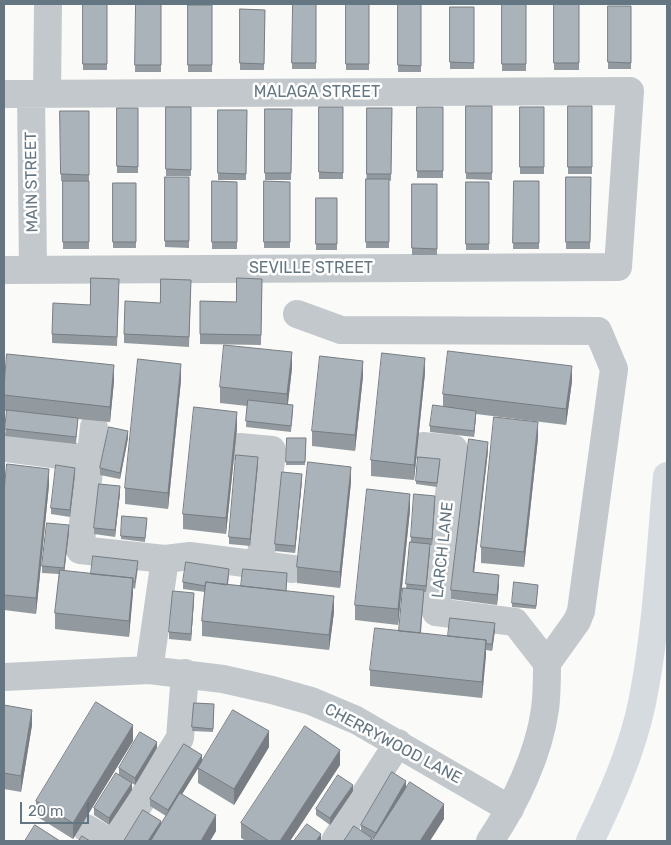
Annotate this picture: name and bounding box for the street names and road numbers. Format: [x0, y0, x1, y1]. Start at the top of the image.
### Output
street label: MALAGA STREET [254, 82, 380, 102]
street label: MAIN STREET [22, 131, 42, 233]
street label: SEVILLE STREET [249, 258, 373, 278]
street label: LARCH LANE [428, 501, 458, 599]
street label: CHERRYWOOD LANE [321, 700, 465, 788]

